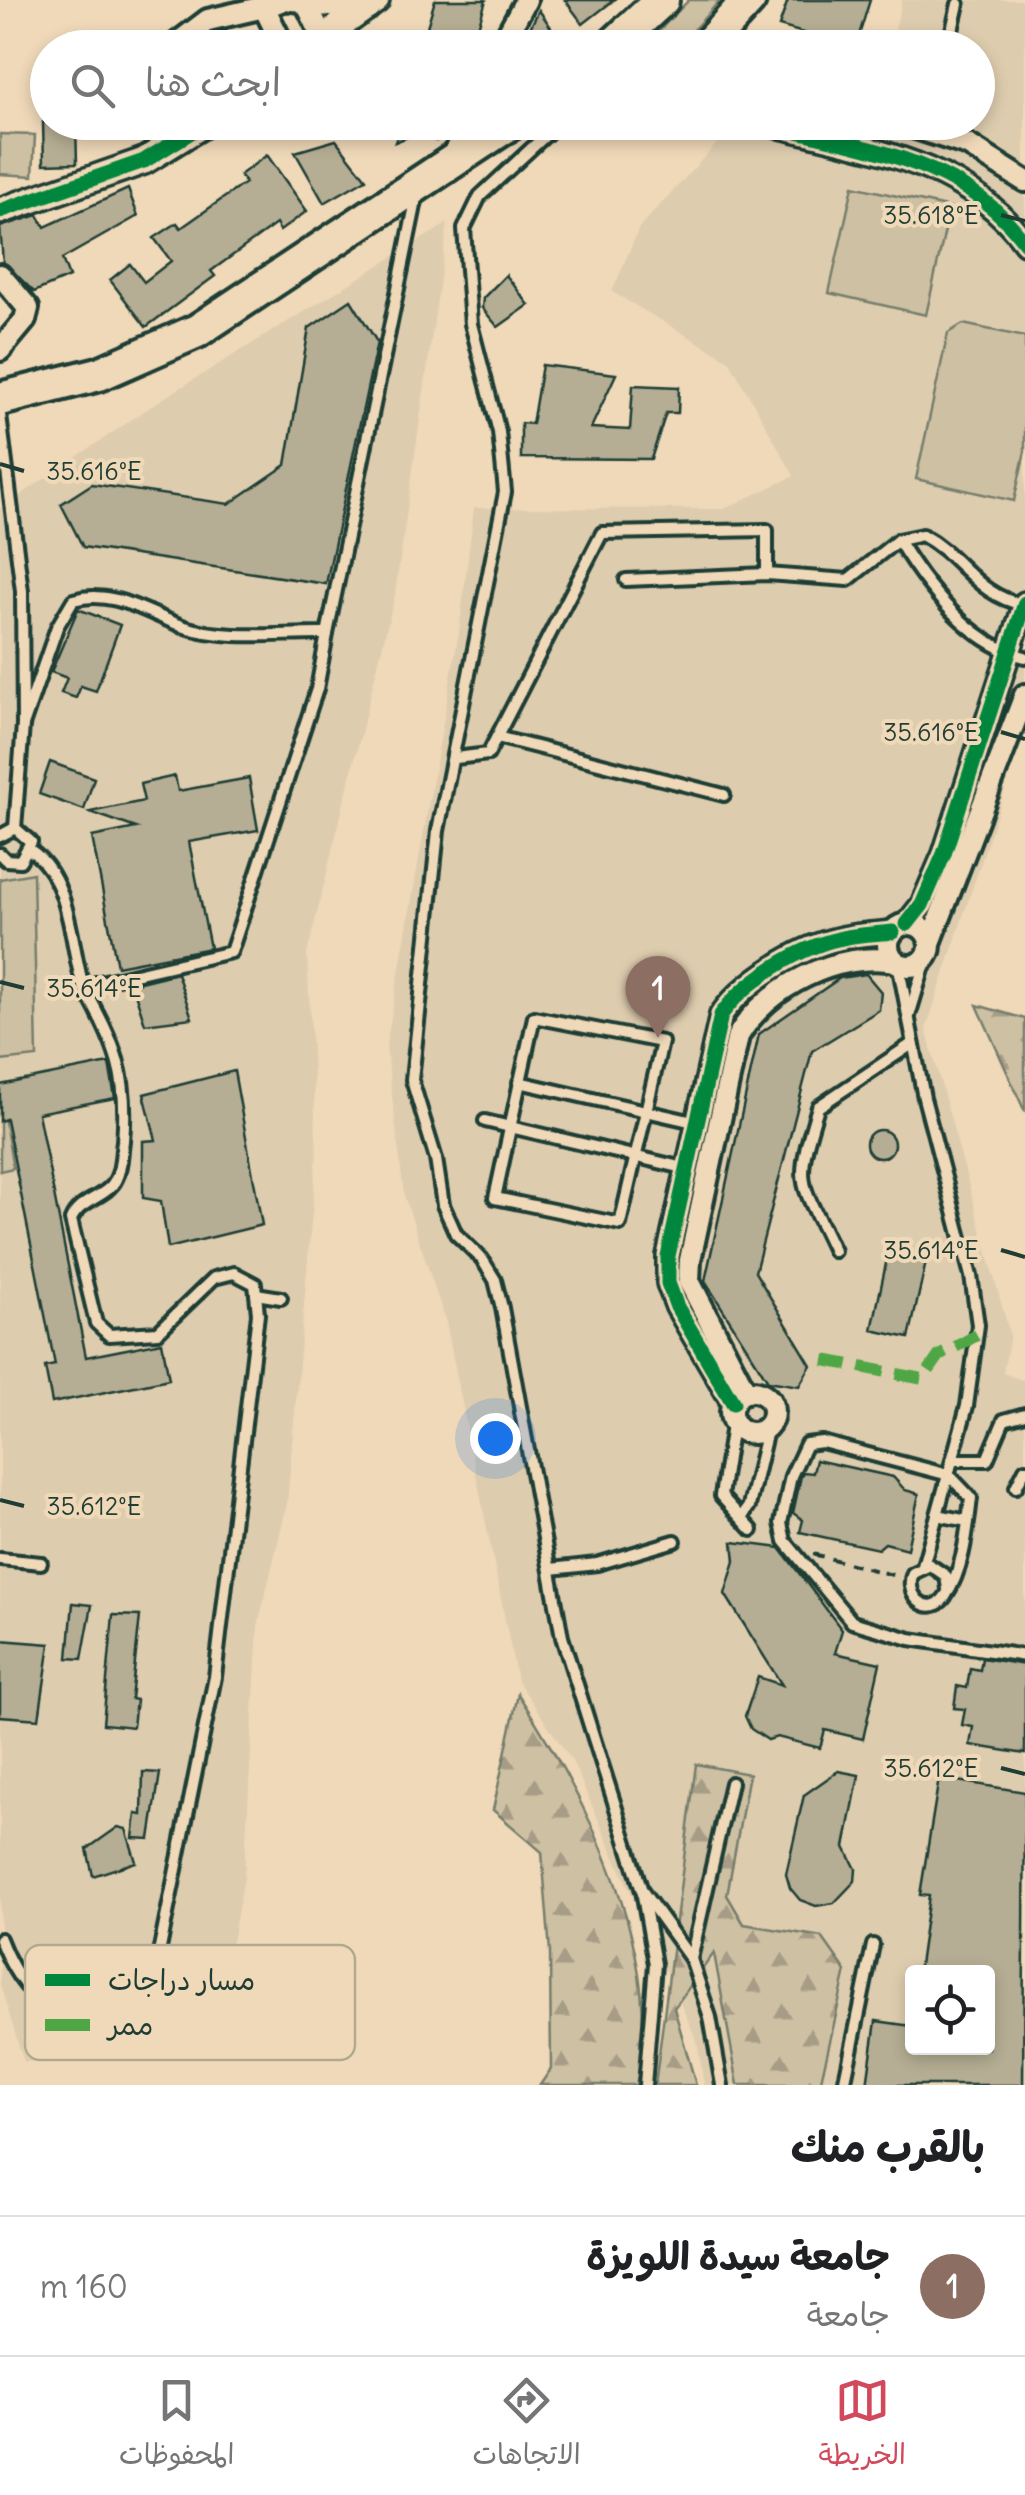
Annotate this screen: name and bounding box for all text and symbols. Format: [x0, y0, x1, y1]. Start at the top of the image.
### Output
search box [30, 30, 995, 140]
icon: search [65, 58, 120, 113]
text: ابحث هنا [145, 59, 281, 106]
text: 35.618°E [883, 199, 979, 231]
text: 35.616°E [46, 455, 142, 487]
text: 35.616°E [883, 716, 979, 748]
pin: 1 [626, 956, 690, 1038]
text: 35.614°E [46, 972, 142, 1004]
text: 35.614°E [883, 1234, 979, 1266]
your location [470, 1413, 521, 1464]
text: 35.612°E [47, 1490, 141, 1522]
text: 35.612°E [884, 1752, 978, 1784]
legend [25, 1945, 355, 2060]
text: مسار دراجات [108, 1962, 255, 1998]
map controls [905, 1965, 995, 2055]
button: locate [905, 1965, 995, 2055]
text: ممر [106, 2007, 153, 2043]
text: بالقرب منك [791, 2121, 985, 2173]
text: جامعة سيدة اللويزة [586, 2233, 890, 2280]
text: 160 m [40, 2266, 128, 2307]
text: 1 [946, 2266, 959, 2307]
text: جامعة [807, 2294, 890, 2335]
tab: المحفوظات [119, 2373, 234, 2479]
tab: الاتجاهات [472, 2373, 581, 2479]
tab: الخريطة [819, 2373, 906, 2479]

